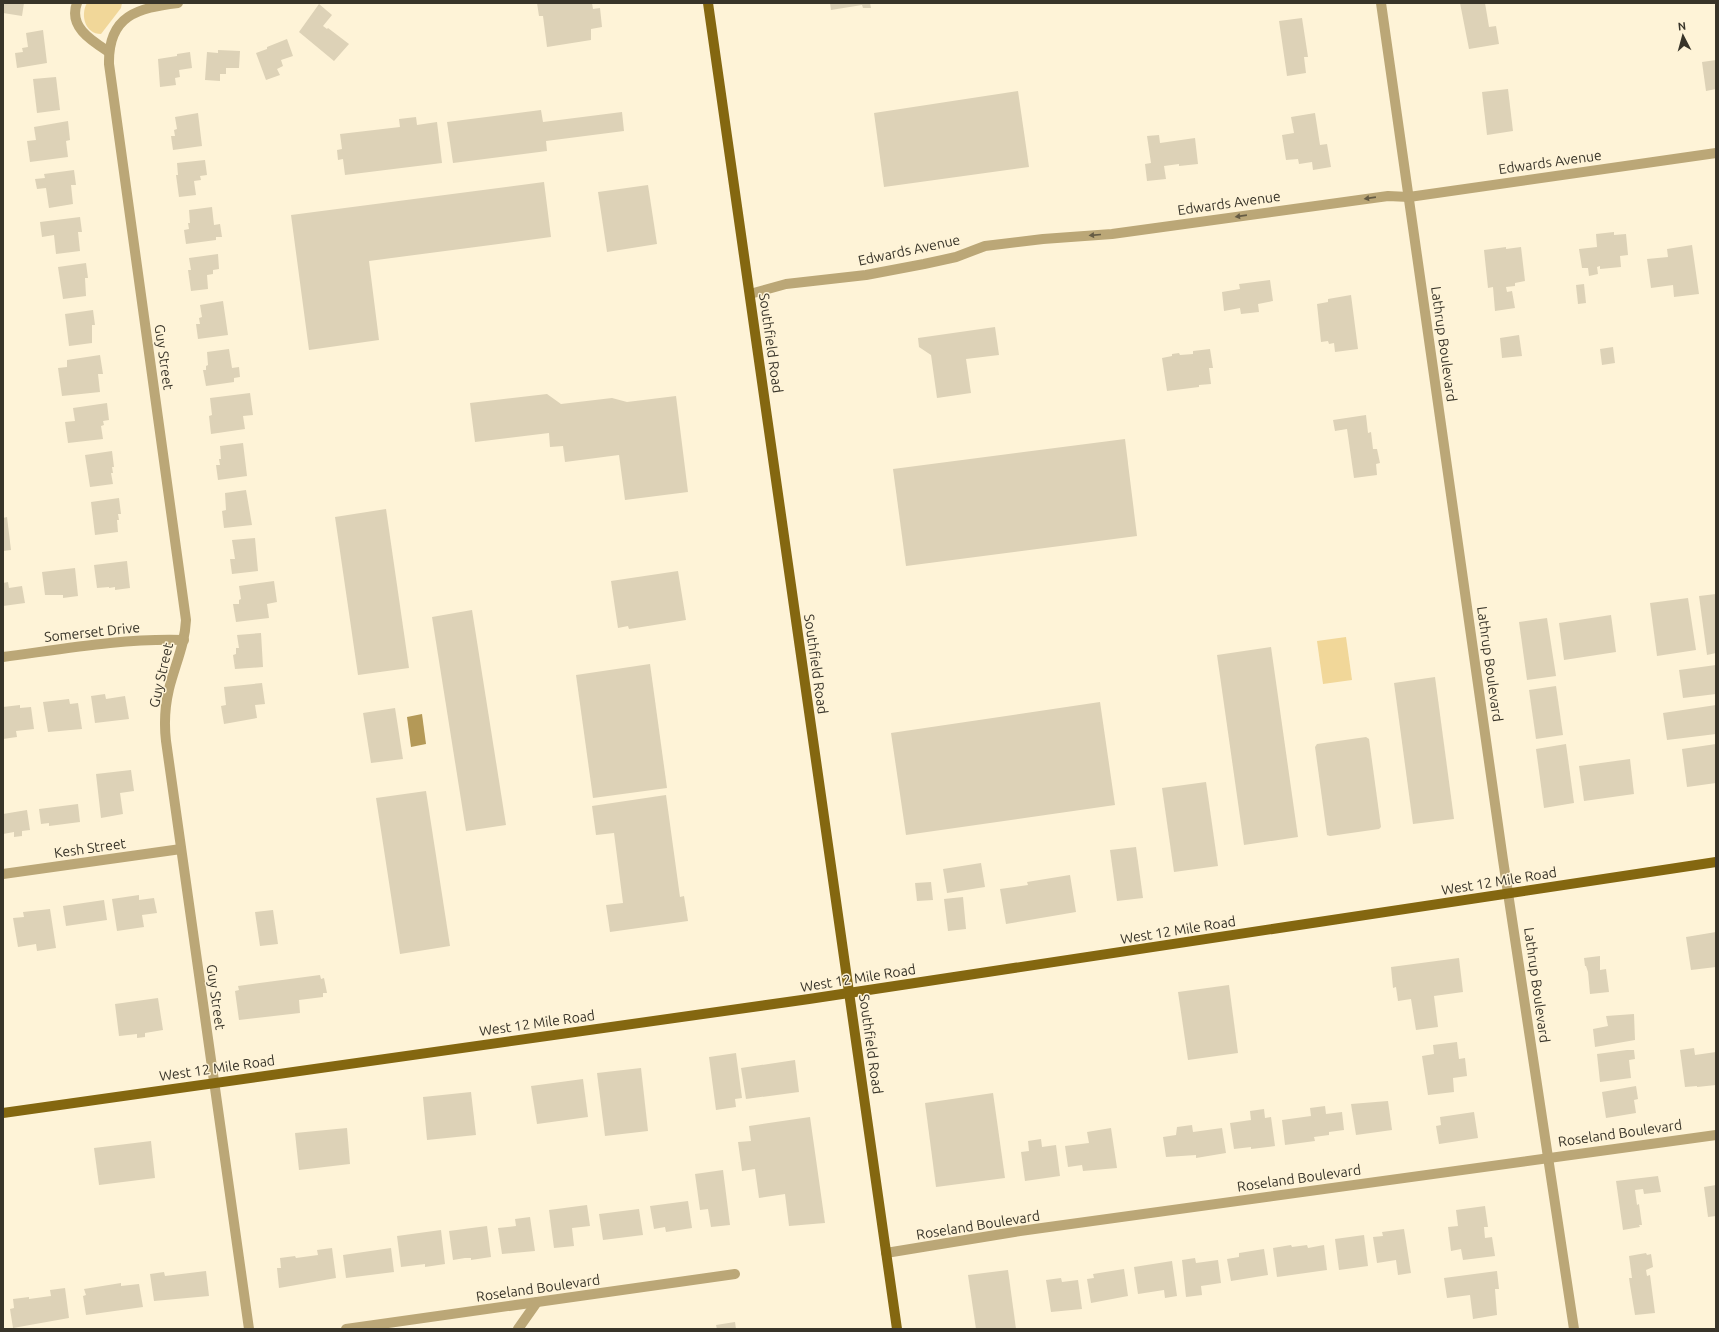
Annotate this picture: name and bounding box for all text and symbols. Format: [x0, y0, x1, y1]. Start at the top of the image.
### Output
north arrow [1663, 16, 1703, 56]
text: N [1677, 20, 1687, 32]
street label: Edwards Avenue [1497, 147, 1603, 177]
street label: Edwards Avenue [1176, 188, 1282, 218]
one-way arrow [1364, 195, 1376, 201]
one-way arrow [1235, 213, 1247, 219]
street label: Edwards Avenue [857, 231, 961, 269]
one-way arrow [1089, 232, 1101, 239]
street label: Lathrup Boulevard [1428, 285, 1460, 403]
street label: Southfield Road [756, 292, 786, 394]
street label: Guy Street [151, 323, 177, 391]
street label: Lathrup Boulevard [1474, 605, 1506, 723]
street label: Southfield Road [801, 613, 831, 715]
street label: Somerset Drive [43, 619, 141, 645]
street label: Guy Street [146, 640, 176, 709]
street label: Kesh Street [53, 835, 127, 861]
street label: West 12 Mile Road [1440, 864, 1558, 898]
street label: West 12 Mile Road [1119, 913, 1237, 947]
street label: Lathrup Boulevard [1521, 926, 1553, 1044]
street label: West 12 Mile Road [799, 961, 917, 995]
street label: Guy Street [203, 963, 229, 1031]
street label: Southfield Road [856, 993, 886, 1095]
street label: West 12 Mile Road [478, 1007, 596, 1039]
street label: West 12 Mile Road [158, 1052, 276, 1084]
street label: Roseland Boulevard [1557, 1116, 1683, 1150]
street label: Roseland Boulevard [1236, 1161, 1362, 1195]
street label: Roseland Boulevard [915, 1207, 1041, 1243]
street label: Roseland Boulevard [475, 1271, 601, 1305]

